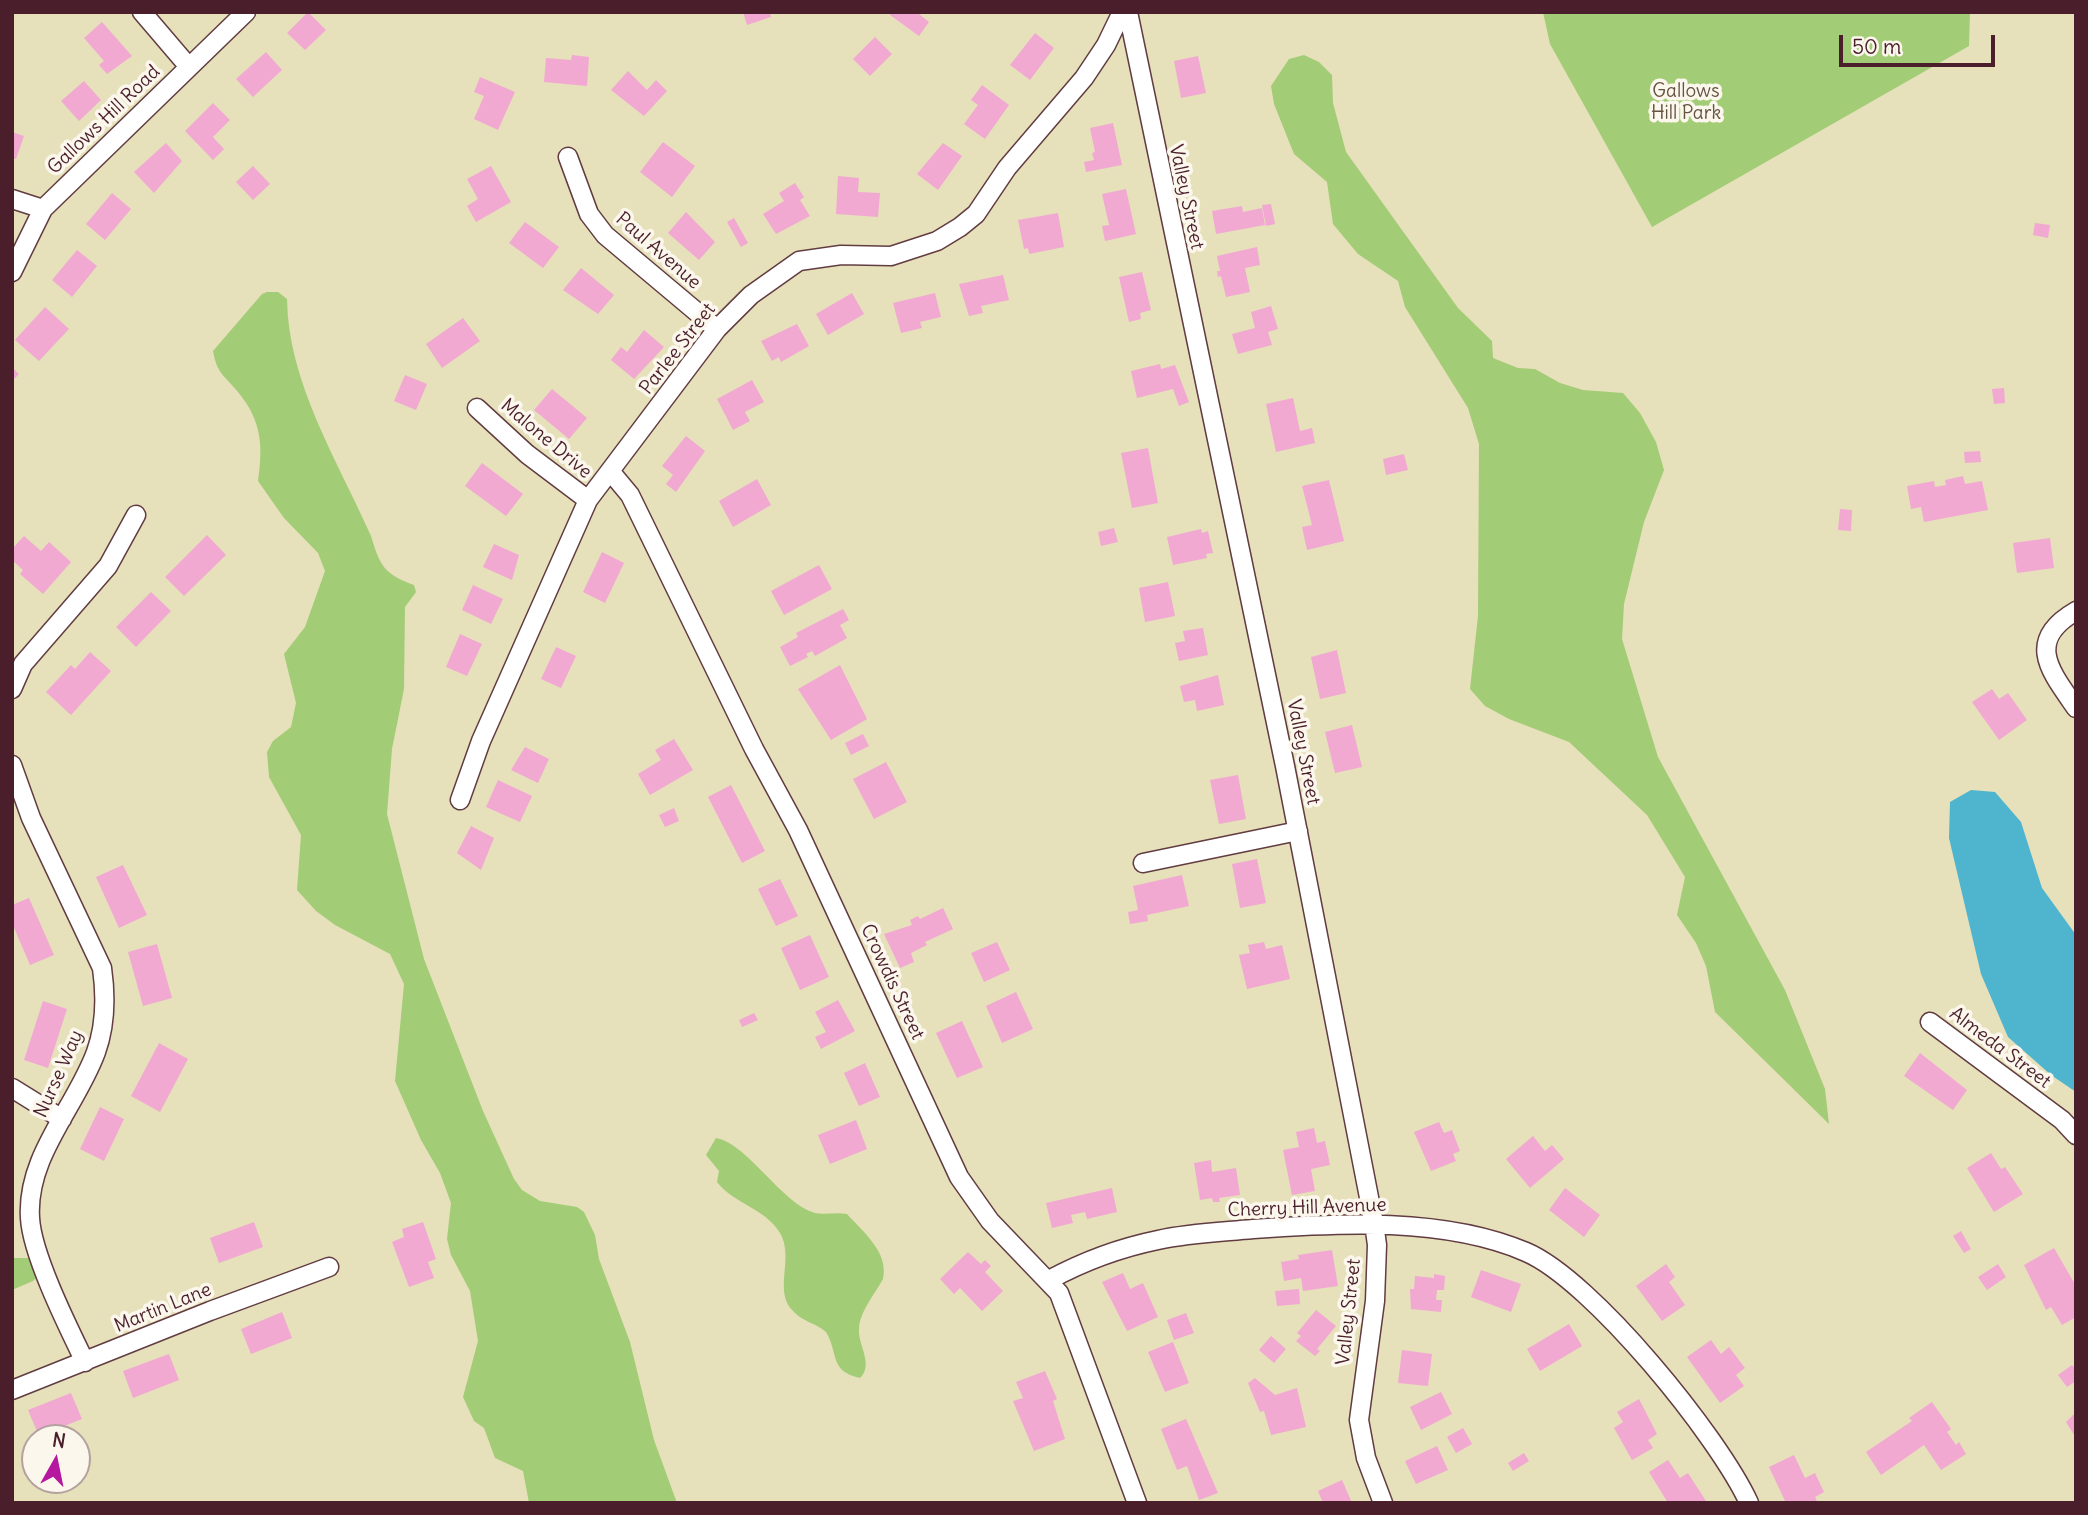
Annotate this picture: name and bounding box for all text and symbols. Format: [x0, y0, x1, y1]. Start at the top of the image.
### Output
scale bar [1843, 21, 1999, 65]
text: 50 m [1852, 33, 1901, 60]
street label: Gallows Hill Road [43, 61, 165, 179]
park label: Gallows Hill Park [1651, 81, 1721, 125]
street label: Valley Street [1164, 142, 1208, 252]
street label: Paul Avenue [611, 208, 705, 294]
street label: Parlee Street [635, 299, 721, 399]
street label: Malone Drive [496, 394, 596, 484]
street label: Valley Street [1282, 697, 1324, 807]
street label: Crowdis Street [855, 921, 929, 1043]
street label: Almeda Street [1945, 1003, 2055, 1093]
street label: Nurse Way [30, 1027, 88, 1121]
street label: Cherry Hill Avenue [1227, 1194, 1387, 1222]
street label: Valley Street [1332, 1258, 1366, 1366]
street label: Martin Lane [111, 1278, 215, 1338]
north arrow [21, 1424, 91, 1494]
text: N [51, 1427, 67, 1453]

